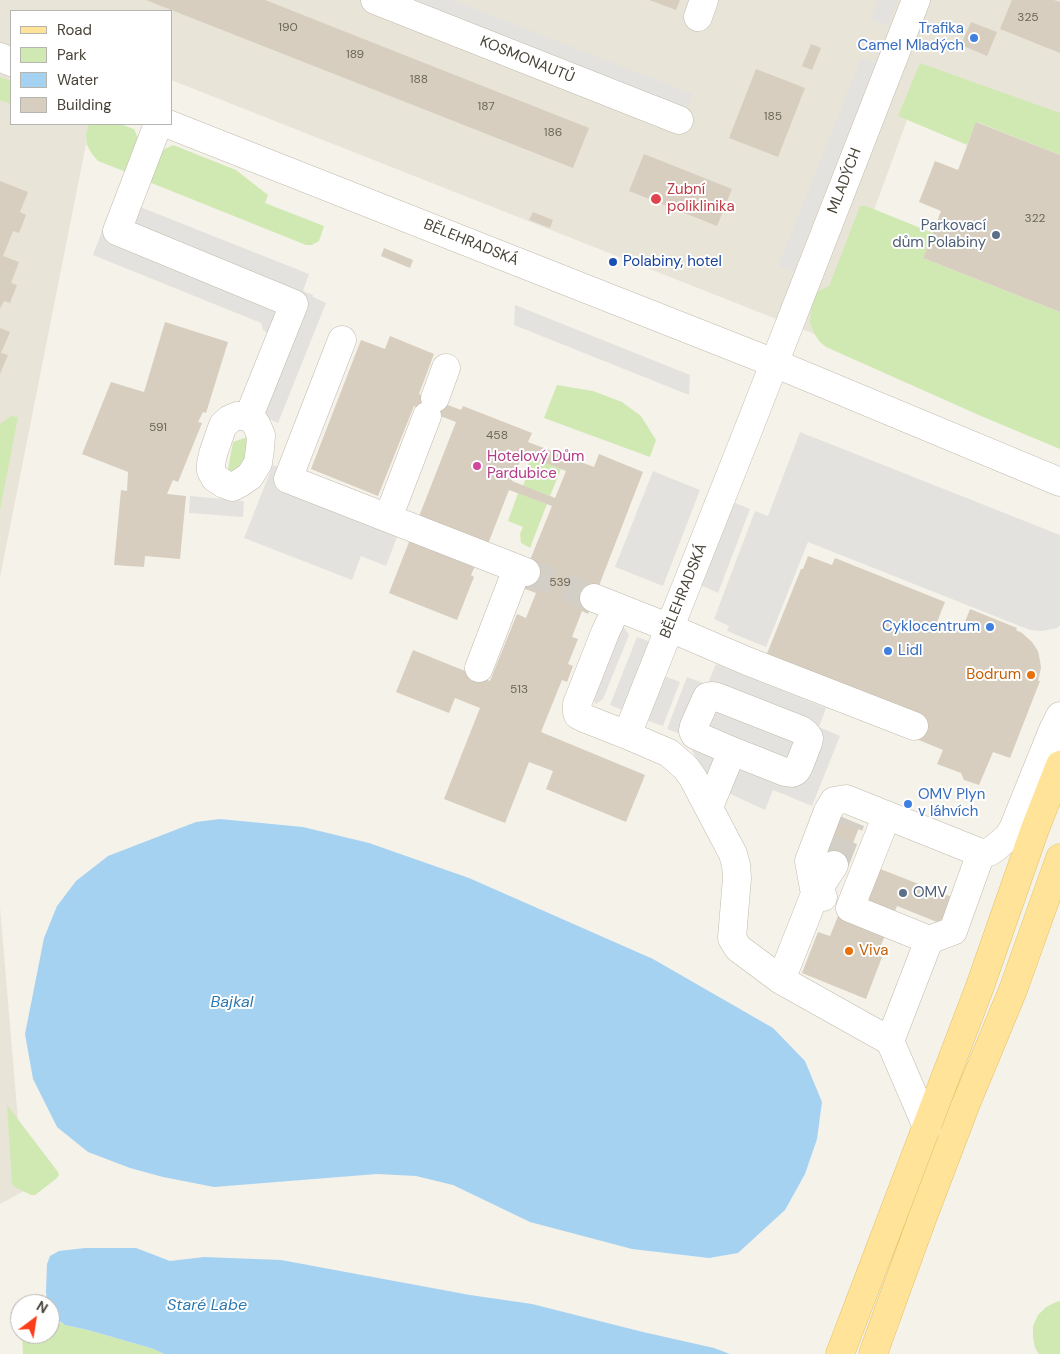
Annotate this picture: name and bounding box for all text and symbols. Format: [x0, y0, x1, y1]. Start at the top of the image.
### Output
legend [10, 10, 172, 125]
house number: 325 [1017, 11, 1039, 25]
text: Road [57, 20, 92, 40]
place label: Trafika Camel Mladých [858, 20, 964, 55]
house number: 190 [278, 21, 298, 35]
marker: Trafika Camel Mladých [968, 32, 980, 44]
street label: KOSMONAUTŮ [477, 33, 577, 87]
text: Park [57, 45, 87, 65]
house number: 189 [346, 48, 364, 62]
text: Water [57, 70, 98, 90]
house number: 188 [410, 73, 428, 87]
text: Building [57, 95, 112, 115]
house number: 187 [477, 100, 495, 114]
house number: 185 [764, 110, 782, 124]
house number: 186 [544, 126, 562, 140]
street label: MLADÝCH [824, 146, 866, 216]
place label: Zubní poliklinika [667, 181, 735, 216]
marker: Zubní poliklinika [649, 192, 663, 206]
house number: 322 [1025, 212, 1045, 226]
street label: BĚLEHRADSKÁ [421, 216, 521, 270]
place label: Parkovací dům Polabiny [892, 217, 986, 252]
marker: Parkovací dům Polabiny [990, 229, 1002, 241]
place label: Polabiny, hotel [623, 253, 722, 271]
marker: Polabiny, hotel [607, 256, 619, 268]
house number: 591 [149, 421, 167, 435]
house number: 458 [486, 429, 508, 443]
place label: Hotelový Dům Pardubice [487, 448, 584, 483]
marker: Hotelový Dům Pardubice [471, 460, 483, 472]
street label: BĚLEHRADSKÁ [657, 541, 711, 641]
house number: 539 [549, 576, 571, 590]
place label: Cyklocentrum [882, 618, 980, 636]
marker: Cyklocentrum [984, 621, 996, 633]
place label: Lidl [898, 642, 922, 660]
marker: Lidl [882, 645, 894, 657]
place label: Bodrum [966, 666, 1021, 684]
marker: Bodrum [1025, 669, 1037, 681]
house number: 513 [510, 683, 528, 697]
place label: OMV Plyn v láhvích [918, 786, 985, 821]
marker: OMV Plyn v láhvích [902, 798, 914, 810]
place label: OMV [913, 884, 947, 902]
marker: OMV [897, 887, 909, 899]
place label: Viva [859, 942, 888, 960]
marker: Viva [843, 945, 855, 957]
water label: Bajkal [211, 993, 253, 1013]
north arrow [10, 1294, 60, 1344]
water label: Staré Labe [167, 1296, 247, 1316]
text: N [33, 1297, 51, 1317]

